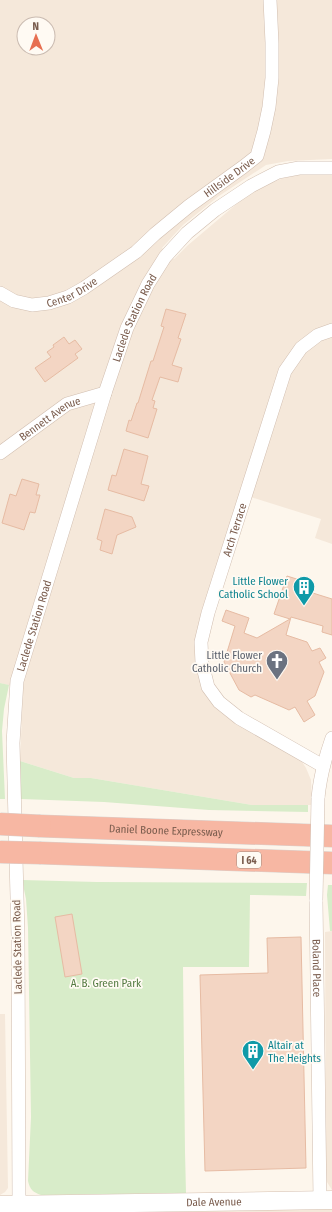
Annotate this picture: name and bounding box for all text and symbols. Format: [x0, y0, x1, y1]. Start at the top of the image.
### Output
north arrow [16, 16, 56, 56]
text: N [32, 20, 39, 33]
street label: Hillside Drive [201, 154, 258, 200]
street label: Laclede Station Road [110, 272, 160, 364]
street label: Center Drive [45, 275, 100, 310]
street label: Bennett Avenue [17, 394, 82, 444]
street label: Arch Terrace [220, 502, 250, 558]
building icon: Little Flower Catholic School [291, 574, 317, 607]
place label: Little Flower Catholic School [219, 575, 288, 601]
street label: Laclede Station Road [14, 579, 54, 673]
church icon: Little Flower Catholic Church [264, 648, 290, 681]
place label: Little Flower Catholic Church [192, 649, 262, 675]
street label: Daniel Boone Expressway [109, 822, 223, 839]
road number: I 64 [237, 852, 261, 868]
street label: Laclede Station Road [10, 899, 25, 995]
street label: Boland Place [310, 939, 323, 997]
park label: A. B. Green Park [71, 977, 142, 990]
building icon: Altair at The Heights [240, 1038, 266, 1071]
place label: Altair at The Heights [268, 1039, 321, 1065]
street label: Dale Avenue [186, 1195, 242, 1209]

